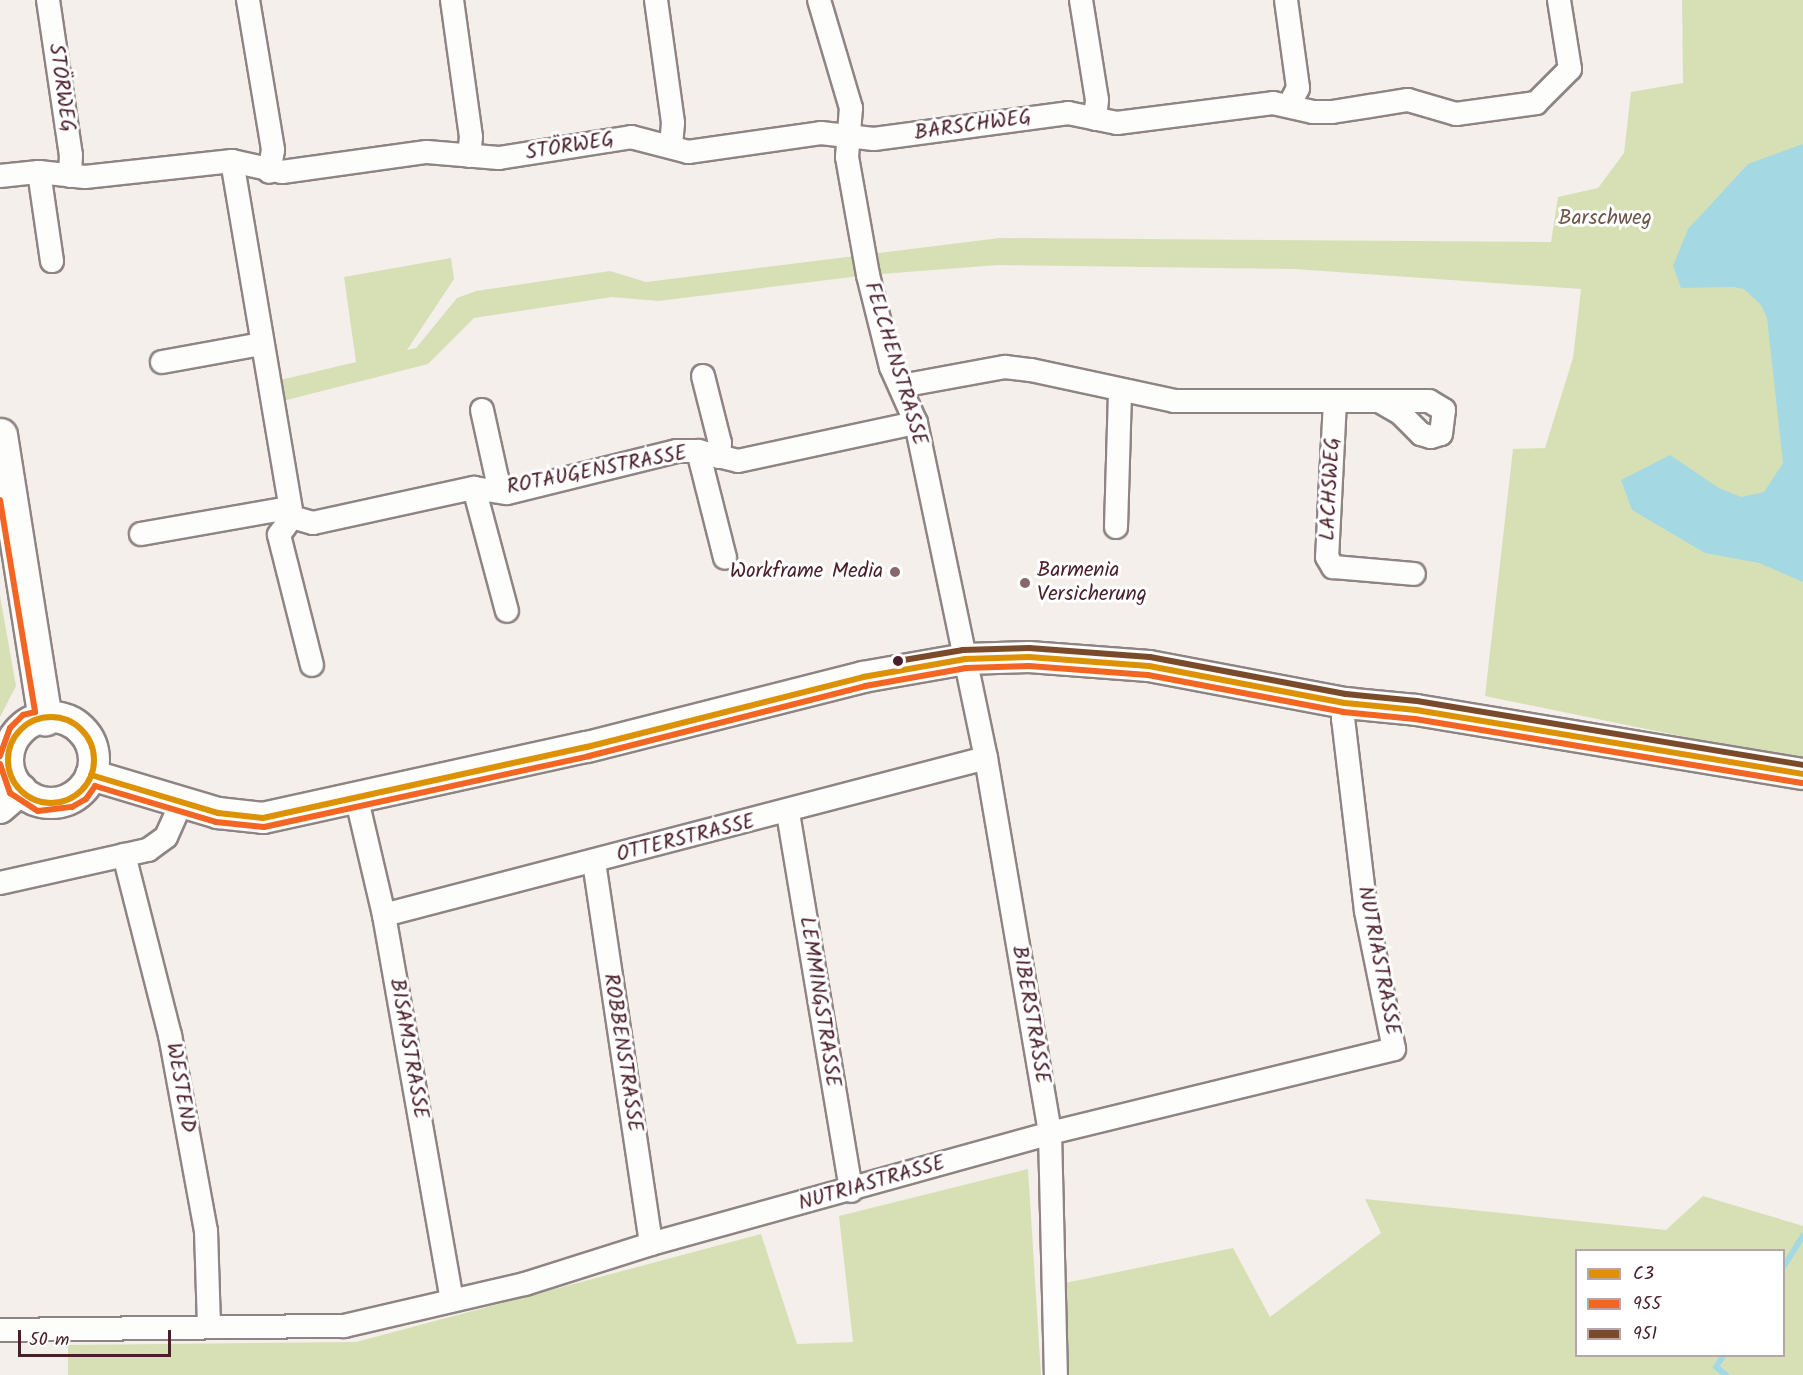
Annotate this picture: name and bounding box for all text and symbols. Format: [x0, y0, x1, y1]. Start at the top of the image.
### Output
street label: STÖRWEG [42, 42, 80, 134]
street label: BARSCHWEG [913, 105, 1033, 147]
street label: STÖRWEG [524, 128, 616, 166]
park label: Barschweg [1558, 206, 1652, 232]
street label: FELCHENSTRASSE [858, 279, 932, 449]
street label: LACHSWEG [1316, 437, 1346, 541]
street label: ROTAUGENSTRASSE [505, 441, 689, 501]
place label: Barmenia Versicherung [1037, 558, 1147, 608]
place label: Workframe Media [730, 559, 883, 585]
marker: Workframe Media [888, 565, 902, 579]
marker: Barmenia Versicherung [1018, 576, 1032, 590]
unlabelled marker [892, 655, 904, 667]
street label: OTTERSTRASSE [614, 810, 758, 868]
street label: NUTRIASTRASSE [1351, 884, 1405, 1038]
street label: LEMMINGSTRASSE [793, 915, 845, 1089]
street label: BIBERSTRASSE [1005, 944, 1055, 1086]
street label: ROBBENSTRASSE [597, 972, 647, 1134]
street label: BISAMSTRASSE [383, 977, 433, 1121]
street label: WESTEND [160, 1041, 200, 1135]
street label: NUTRIASTRASSE [796, 1151, 948, 1217]
legend [1575, 1249, 1785, 1357]
text: C3 [1633, 1260, 1654, 1289]
text: 955 [1633, 1290, 1661, 1319]
scale bar [21, 1318, 174, 1356]
text: 951 [1633, 1320, 1657, 1349]
text: 50 m [29, 1326, 69, 1355]

